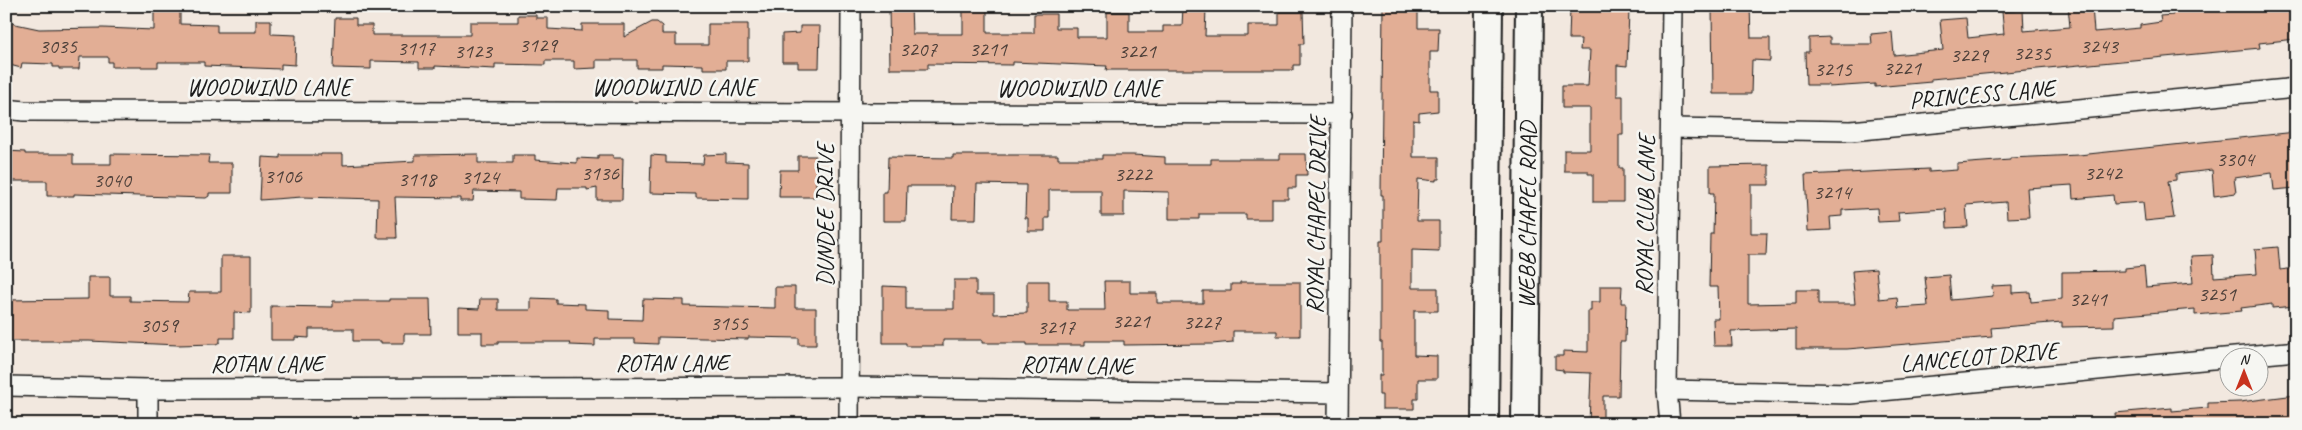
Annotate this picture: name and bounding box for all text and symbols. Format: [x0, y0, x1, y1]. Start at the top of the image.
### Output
house number: 3129 [519, 32, 558, 58]
house number: 3035 [39, 33, 78, 59]
house number: 3243 [2080, 33, 2119, 59]
house number: 3117 [397, 35, 436, 61]
house number: 3207 [899, 36, 938, 62]
house number: 3211 [969, 36, 1008, 62]
house number: 3123 [454, 38, 493, 64]
house number: 3221 [1118, 38, 1157, 64]
house number: 3235 [2013, 40, 2052, 66]
house number: 3229 [1950, 42, 1989, 68]
house number: 3221 [1883, 55, 1922, 81]
house number: 3215 [1814, 56, 1853, 82]
street label: WOODWIND LANE [187, 72, 354, 102]
street label: WOODWIND LANE [592, 72, 759, 102]
street label: PRINCESS LANE [1908, 72, 2059, 115]
street label: WOODWIND LANE [997, 73, 1164, 103]
street label: ROYAL CHAPEL DRIVE [1299, 113, 1333, 314]
street label: WEBB CHAPEL ROAD [1511, 119, 1543, 309]
street label: ROYAL CLUB LANE [1629, 132, 1661, 296]
street label: DUNDEE DRIVE [810, 141, 840, 287]
house number: 3304 [2216, 146, 2256, 172]
house number: 3136 [581, 160, 619, 186]
house number: 3242 [2084, 160, 2123, 186]
house number: 3222 [1114, 161, 1153, 187]
house number: 3106 [264, 163, 302, 189]
house number: 3124 [461, 164, 501, 190]
house number: 3118 [398, 166, 438, 192]
house number: 3040 [93, 167, 132, 193]
house number: 3214 [1813, 179, 1853, 205]
house number: 3251 [2198, 281, 2237, 307]
house number: 3241 [2069, 286, 2108, 312]
house number: 3221 [1112, 308, 1151, 334]
house number: 3227 [1183, 309, 1222, 335]
house number: 3155 [710, 310, 749, 336]
house number: 3059 [140, 312, 179, 338]
house number: 3217 [1037, 314, 1076, 340]
street label: LANCELOT DRIVE [1899, 335, 2062, 379]
street label: ROTAN LANE [615, 348, 732, 378]
north arrow [2220, 348, 2270, 398]
street label: ROTAN LANE [210, 349, 327, 379]
street label: ROTAN LANE [1020, 349, 1137, 381]
text: N [2240, 351, 2251, 368]

